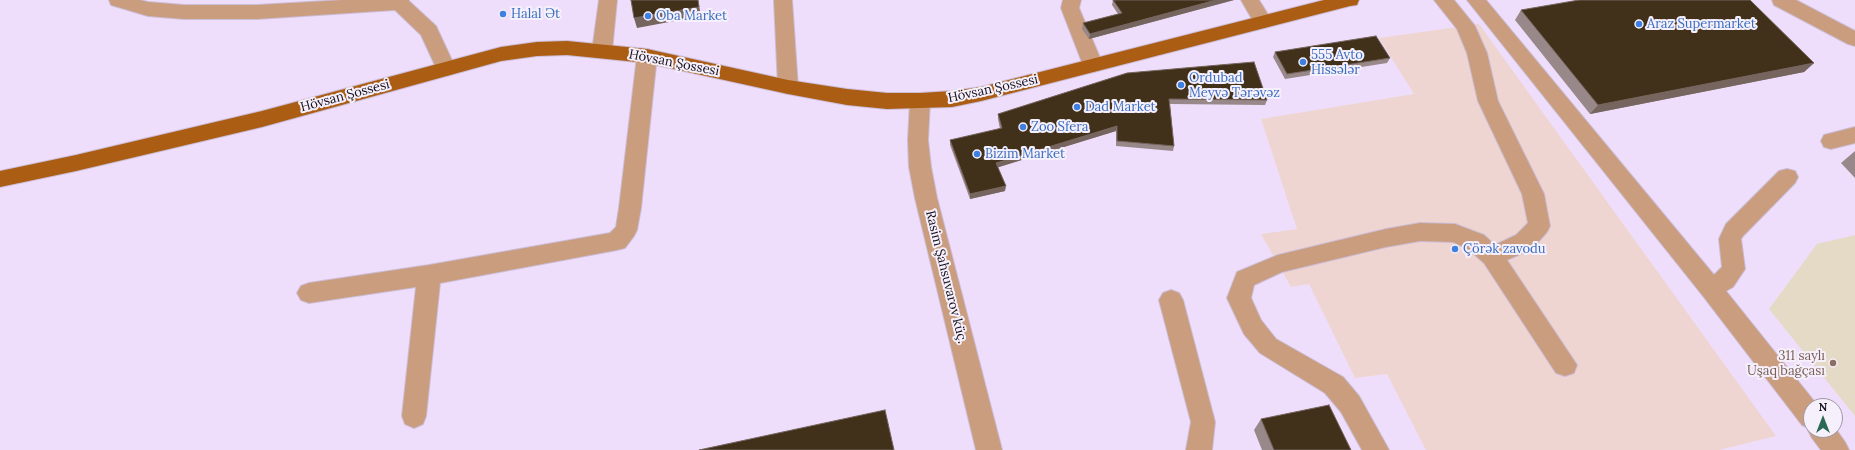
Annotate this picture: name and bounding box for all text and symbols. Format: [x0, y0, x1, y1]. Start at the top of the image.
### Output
place label: Halal Ət [511, 6, 560, 22]
place label: Oba Market [656, 8, 727, 24]
marker: Halal Ət [498, 9, 508, 19]
marker: Oba Market [643, 11, 653, 21]
place label: Araz Supermarket [1647, 16, 1756, 32]
marker: Araz Supermarket [1634, 19, 1644, 29]
street label: Hövsan Şossesi [627, 47, 721, 79]
place label: 555 Avto Hissələr [1311, 47, 1363, 78]
marker: 555 Avto Hissələr [1298, 57, 1308, 67]
place label: Ordubad Meyvə Tərəvəz [1189, 70, 1280, 101]
street label: Hövsan Şossesi [947, 72, 1039, 106]
street label: Hövsan Şossesi [299, 77, 391, 115]
marker: Ordubad Meyvə Tərəvəz [1176, 80, 1186, 90]
place label: Dad Market [1085, 99, 1156, 115]
marker: Dad Market [1072, 102, 1082, 112]
place label: Zoo Sfera [1031, 119, 1088, 135]
marker: Zoo Sfera [1018, 122, 1028, 132]
place label: Bizim Market [985, 146, 1065, 162]
marker: Bizim Market [972, 149, 982, 159]
street label: Rasim Şahsuvarov küç. [922, 209, 970, 345]
place label: Çörək zavodu [1463, 241, 1546, 257]
marker: Çörək zavodu [1450, 244, 1460, 254]
place label: 311 saylı Uşaq bağçası [1747, 348, 1825, 379]
marker: 311 saylı Uşaq bağçası [1828, 358, 1838, 368]
north arrow [1803, 398, 1843, 438]
text: N [1819, 400, 1827, 414]

